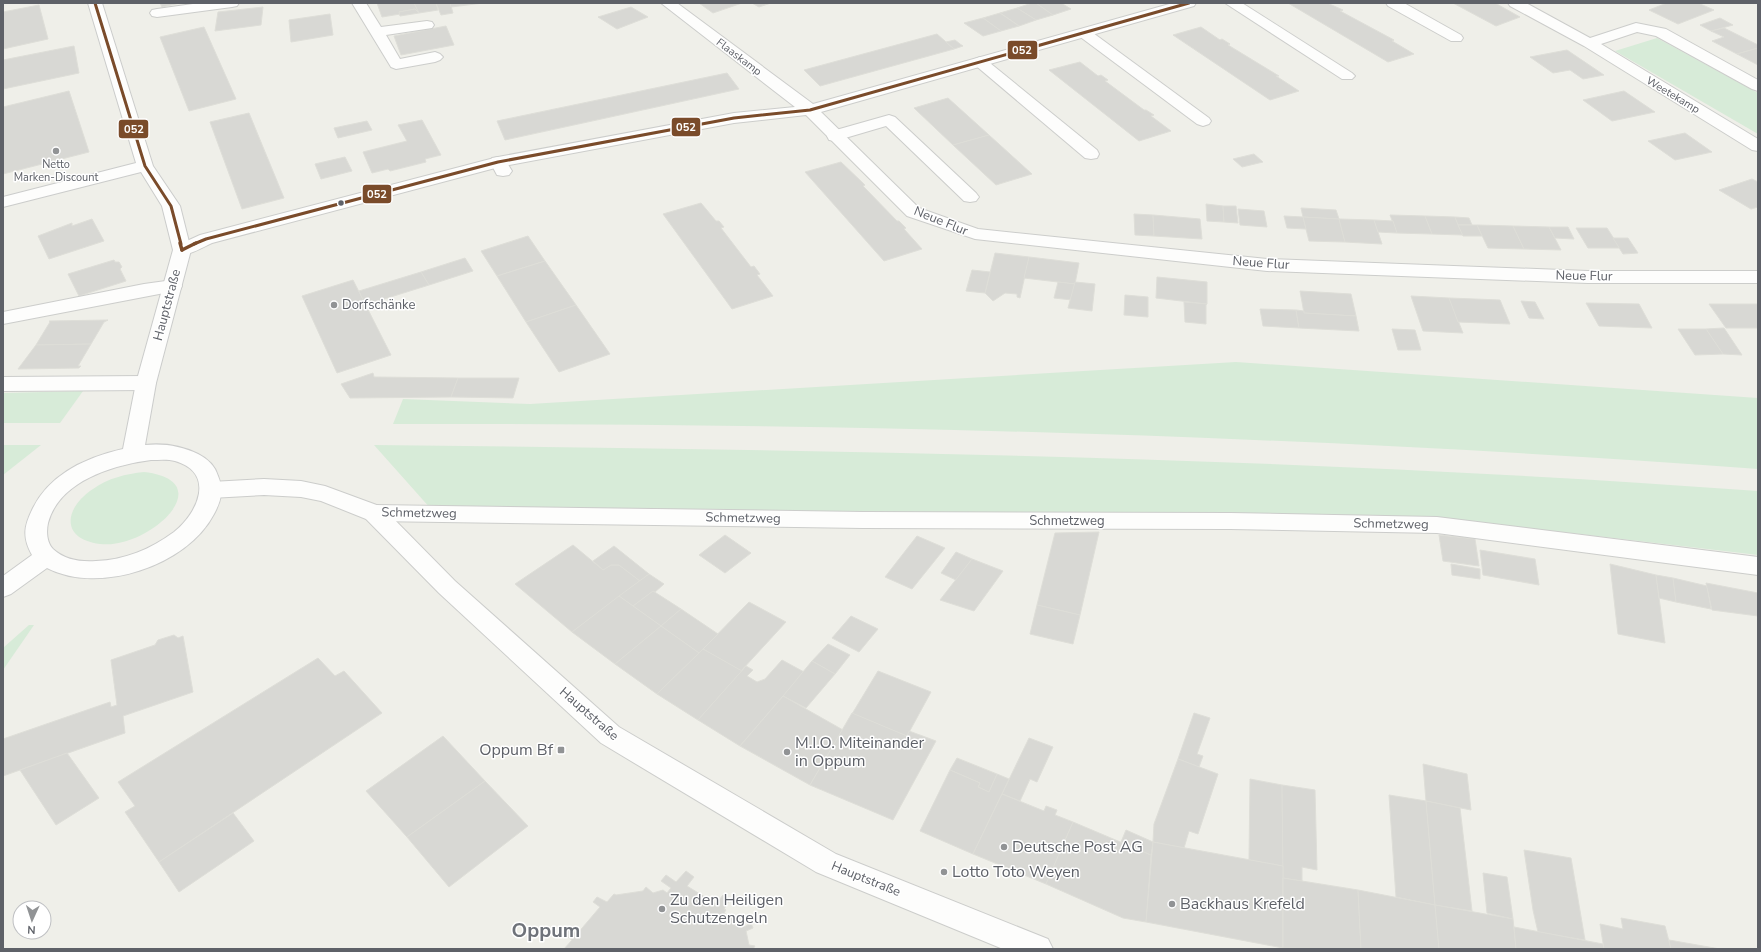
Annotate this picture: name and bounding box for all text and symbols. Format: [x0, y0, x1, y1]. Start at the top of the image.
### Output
street label: Flaaskamp [713, 35, 765, 79]
line badge: 052 [1007, 40, 1038, 60]
text: 052 [1012, 43, 1032, 58]
street label: Weetekamp [1643, 73, 1703, 117]
line badge: 052 [671, 117, 701, 137]
line badge: 052 [118, 119, 149, 139]
text: 052 [676, 120, 696, 135]
text: 052 [124, 122, 144, 137]
marker: Netto Marken-Discount [51, 146, 61, 156]
place label: Netto Marken-Discount [14, 157, 98, 185]
line badge: 052 [362, 184, 392, 204]
text: 052 [367, 187, 387, 202]
unlabelled marker [336, 198, 346, 208]
street label: Neue Flur [911, 202, 971, 240]
street label: Neue Flur [1232, 252, 1290, 274]
street label: Hauptstraße [149, 267, 185, 343]
street label: Neue Flur [1555, 267, 1613, 286]
place label: Dorfschänke [342, 296, 415, 314]
marker: Dorfschänke [329, 300, 339, 310]
street label: Schmetzweg [381, 503, 457, 523]
street label: Schmetzweg [705, 508, 781, 528]
street label: Schmetzweg [1029, 512, 1105, 530]
street label: Schmetzweg [1353, 514, 1429, 534]
street label: Hauptstraße [555, 683, 623, 745]
place label: M.I.O. Miteinander in Oppum [795, 732, 925, 772]
place label: Oppum Bf [479, 739, 554, 761]
marker: Oppum Bf [556, 745, 566, 755]
marker: M.I.O. Miteinander in Oppum [782, 747, 792, 757]
place label: Deutsche Post AG [1012, 836, 1143, 858]
marker: Deutsche Post AG [999, 842, 1009, 852]
street label: Hauptstraße [829, 857, 903, 901]
place label: Lotto Toto Weyen [952, 861, 1080, 883]
marker: Lotto Toto Weyen [939, 867, 949, 877]
place label: Zu den Heiligen Schutzengeln [670, 889, 783, 929]
place label: Backhaus Krefeld [1180, 893, 1305, 915]
marker: Backhaus Krefeld [1167, 899, 1177, 909]
north arrow [12, 900, 52, 940]
marker: Zu den Heiligen Schutzengeln [657, 904, 667, 914]
district label: Oppum [512, 917, 580, 944]
text: N [27, 922, 36, 937]

